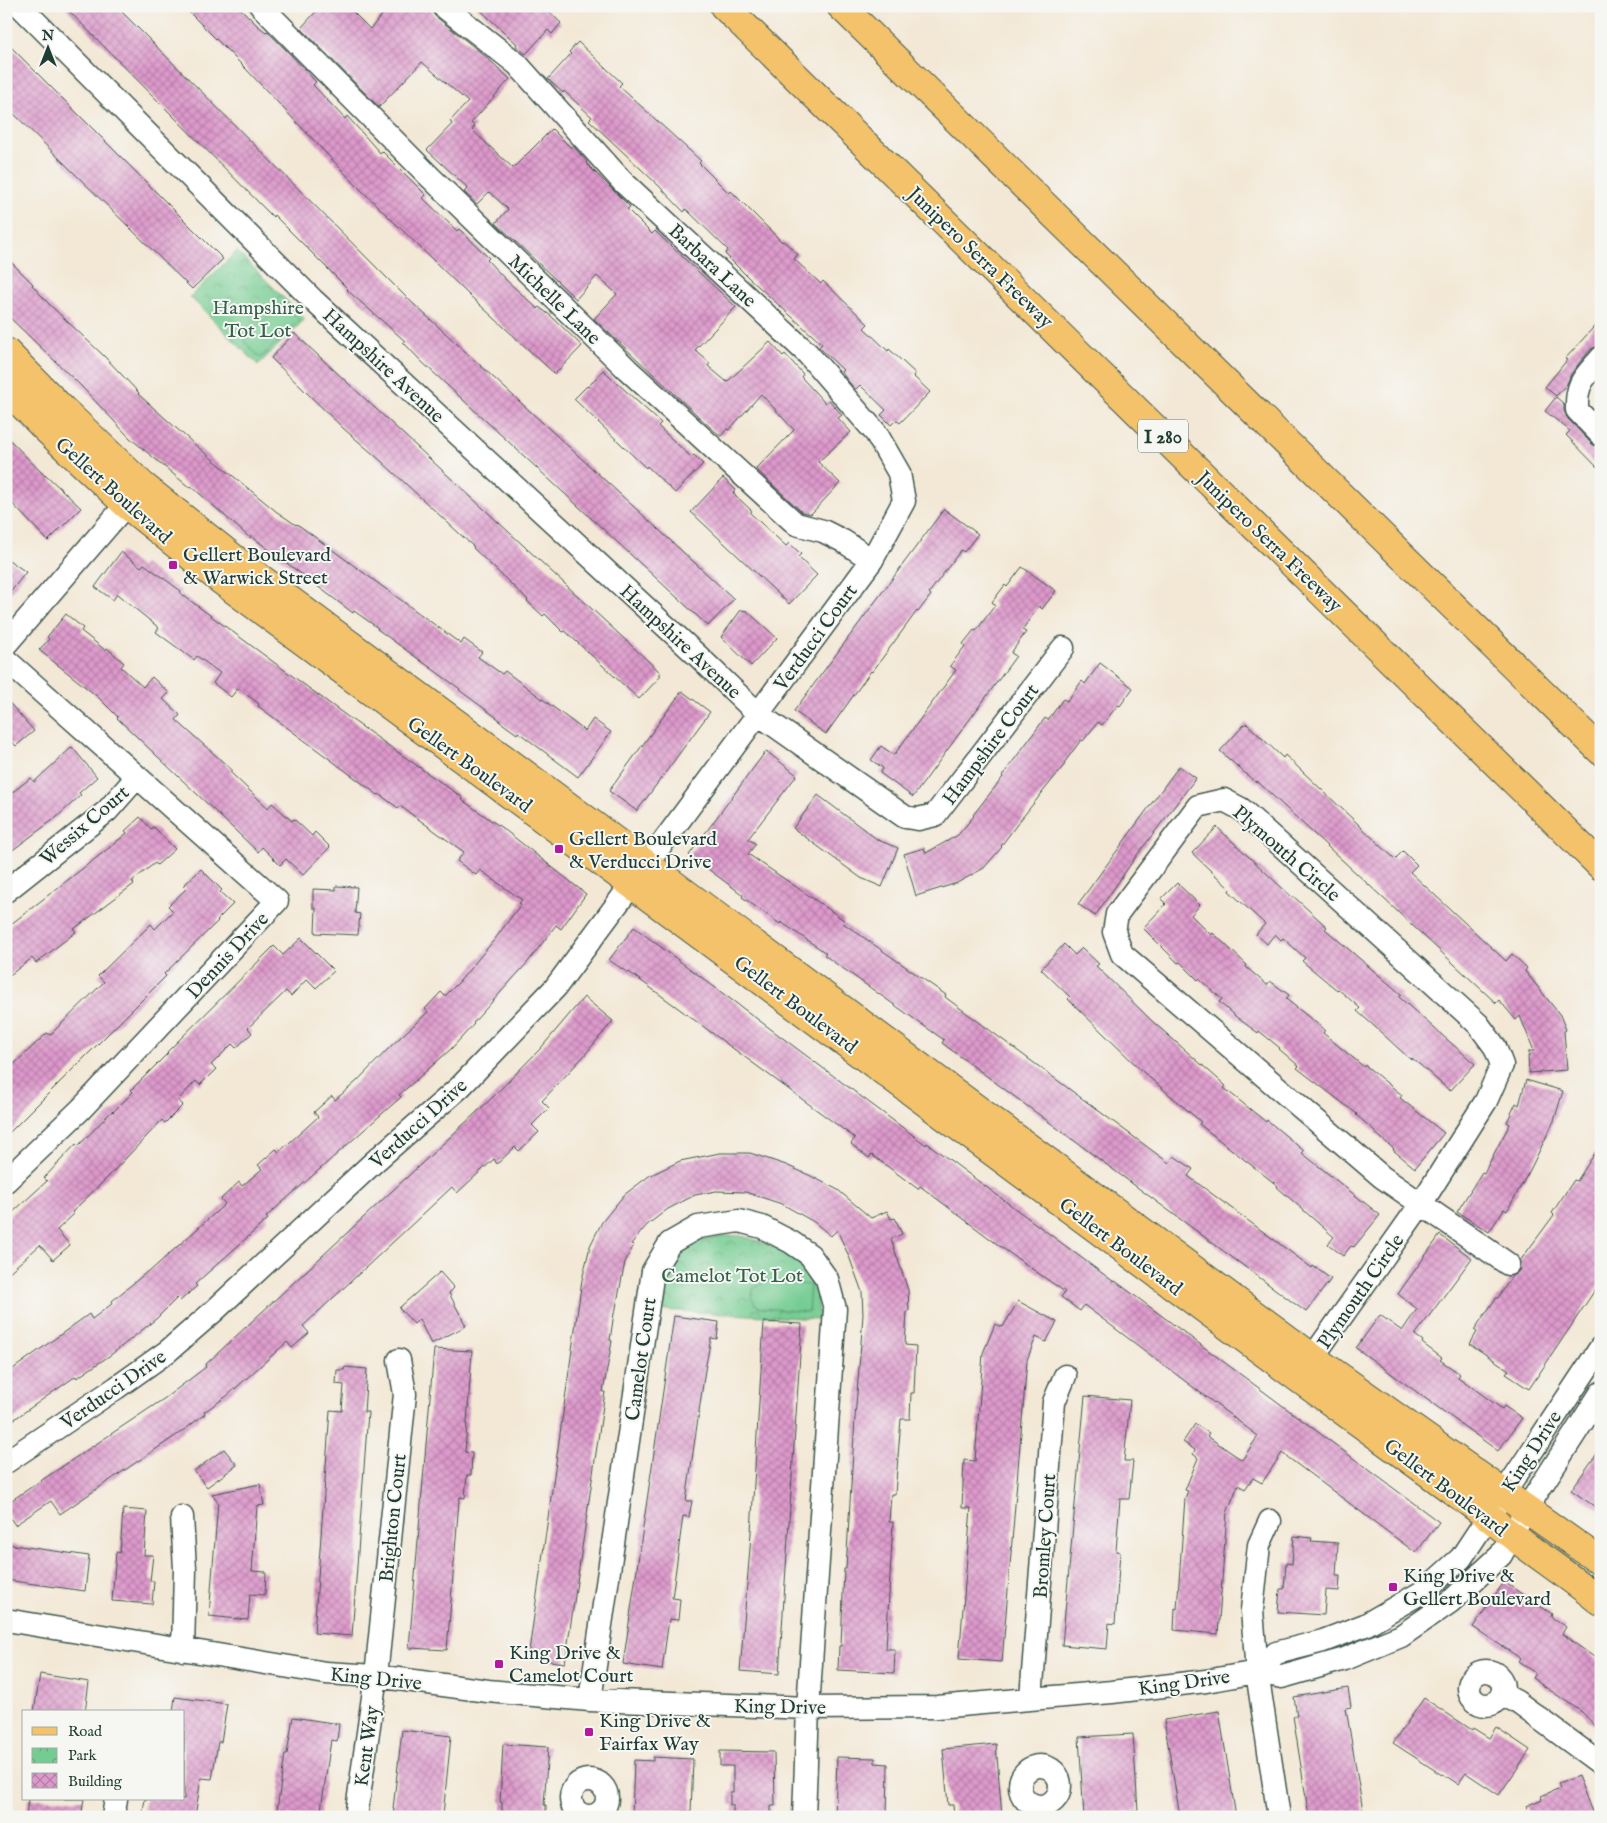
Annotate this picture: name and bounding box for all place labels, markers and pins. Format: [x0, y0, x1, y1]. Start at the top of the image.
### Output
place label: Gellert Boulevard & Warwick Street [183, 543, 331, 591]
marker: Gellert Boulevard & Warwick Street [167, 559, 179, 571]
place label: Gellert Boulevard & Verducci Drive [569, 827, 717, 875]
marker: Gellert Boulevard & Verducci Drive [553, 843, 565, 855]
place label: King Drive & Gellert Boulevard [1403, 1564, 1551, 1612]
marker: King Drive & Gellert Boulevard [1387, 1581, 1399, 1593]
place label: King Drive & Camelot Court [509, 1641, 634, 1689]
marker: King Drive & Camelot Court [493, 1658, 505, 1670]
place label: King Drive & Fairfax Way [599, 1709, 711, 1757]
marker: King Drive & Fairfax Way [583, 1726, 595, 1738]

